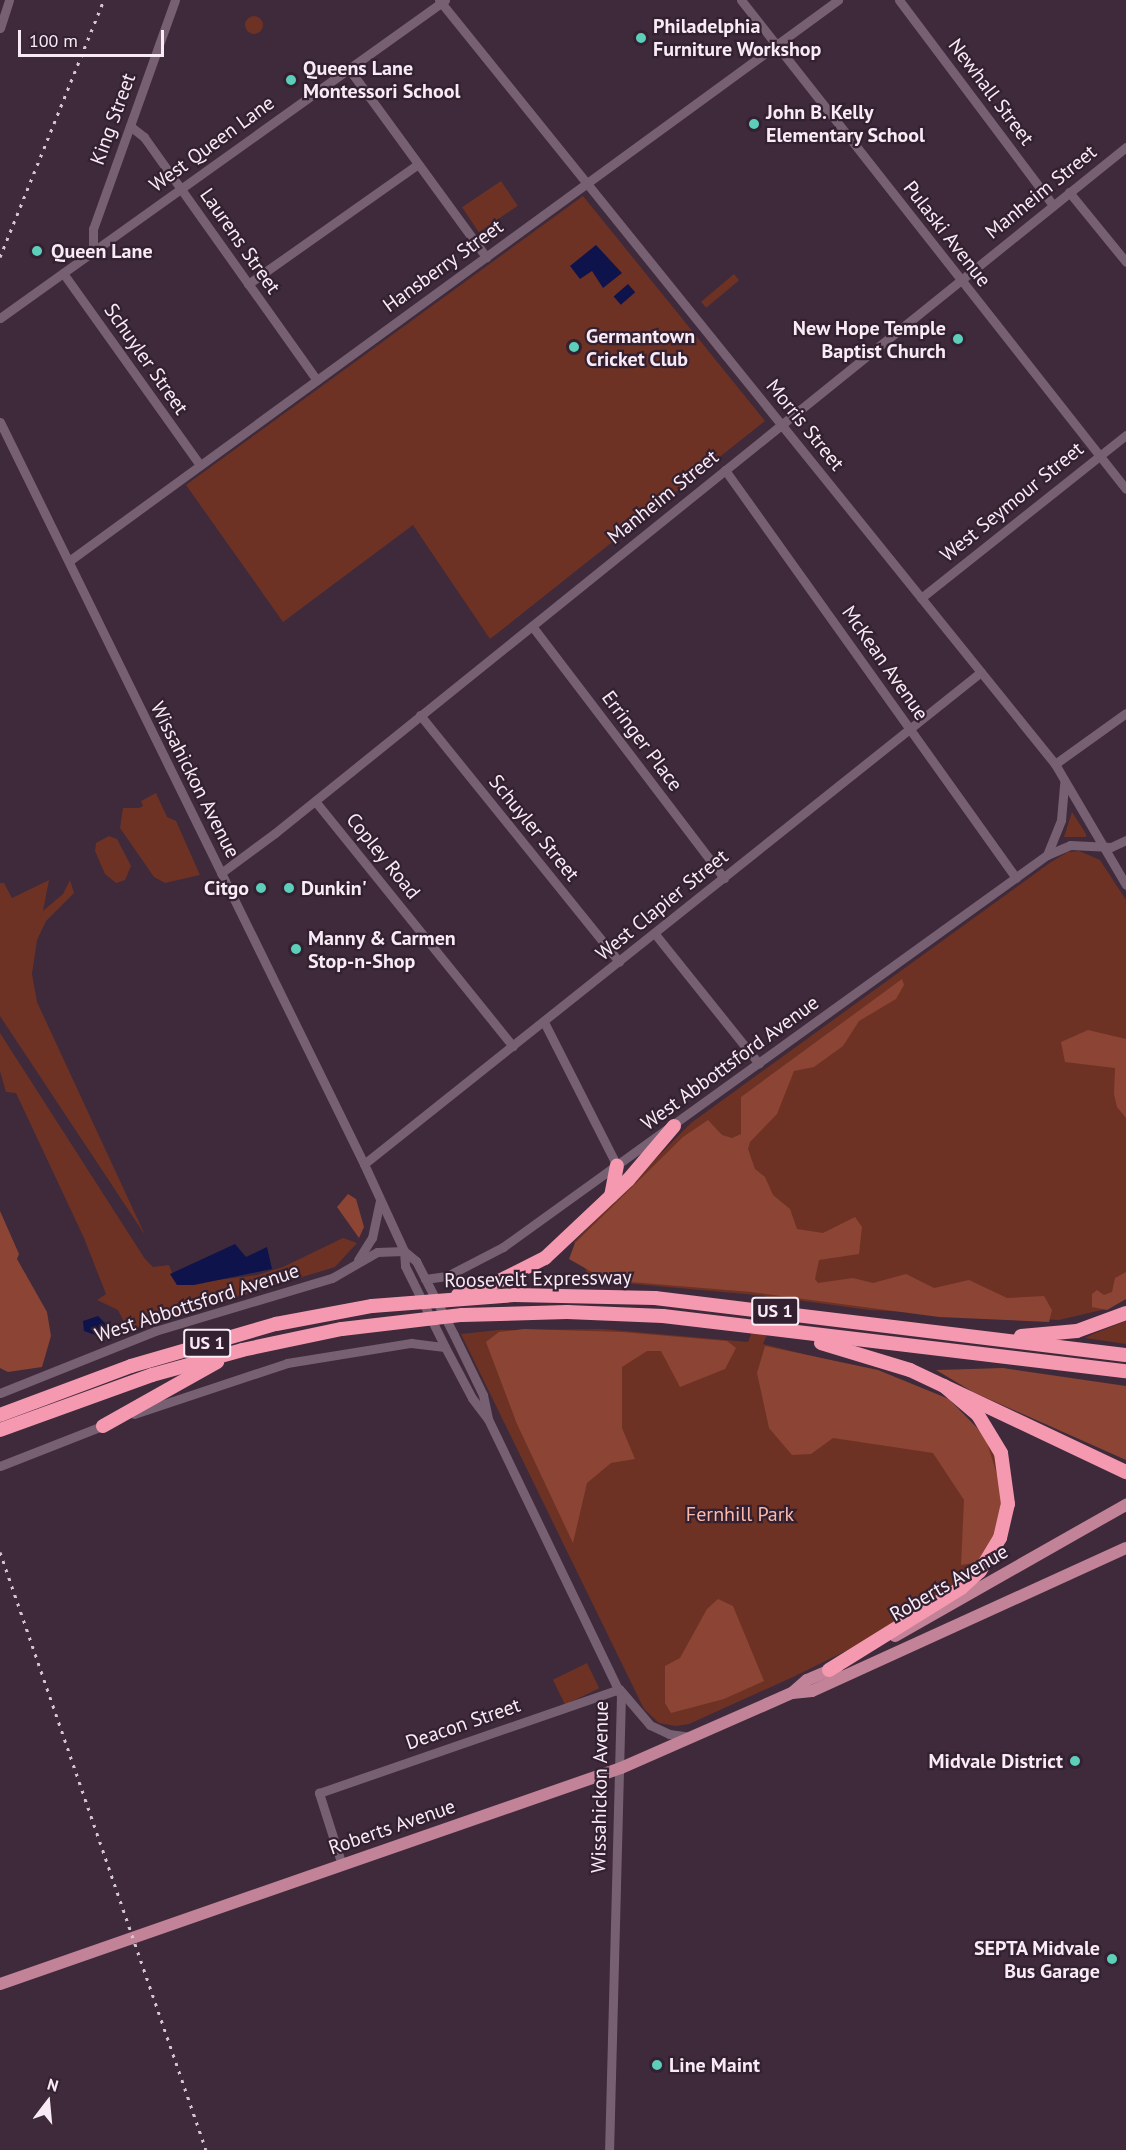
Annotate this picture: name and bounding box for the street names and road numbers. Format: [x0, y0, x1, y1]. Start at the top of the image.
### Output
street label: Newhall Street [943, 34, 1039, 150]
street label: King Street [85, 70, 141, 168]
street label: West Queen Lane [145, 91, 279, 197]
street label: Manheim Street [981, 140, 1101, 244]
street label: Pulaski Avenue [898, 176, 996, 292]
street label: Laurens Street [195, 184, 285, 298]
street label: Hansberry Street [378, 214, 508, 318]
street label: Schuyler Street [99, 299, 193, 419]
street label: Morris Street [761, 375, 849, 475]
street label: West Seymour Street [936, 437, 1088, 567]
street label: Manheim Street [603, 445, 723, 549]
street label: McKean Avenue [836, 601, 934, 725]
street label: Erringer Place [597, 686, 687, 796]
street label: Wissahickon Avenue [145, 698, 245, 862]
street label: Schuyler Street [484, 770, 584, 886]
street label: Copley Road [341, 808, 425, 904]
street label: West Clapier Street [591, 844, 733, 966]
street label: West Abbottsford Avenue [636, 990, 824, 1136]
street label: West Abbottsford Avenue [91, 1258, 303, 1348]
street label: Roosevelt Expressway [444, 1265, 632, 1293]
road number: US 1 [751, 1296, 799, 1326]
road number: US 1 [183, 1328, 231, 1358]
street label: Roberts Avenue [885, 1539, 1013, 1627]
street label: Deacon Street [402, 1693, 524, 1755]
street label: Wissahickon Avenue [586, 1700, 614, 1874]
street label: Roberts Avenue [325, 1794, 459, 1860]

